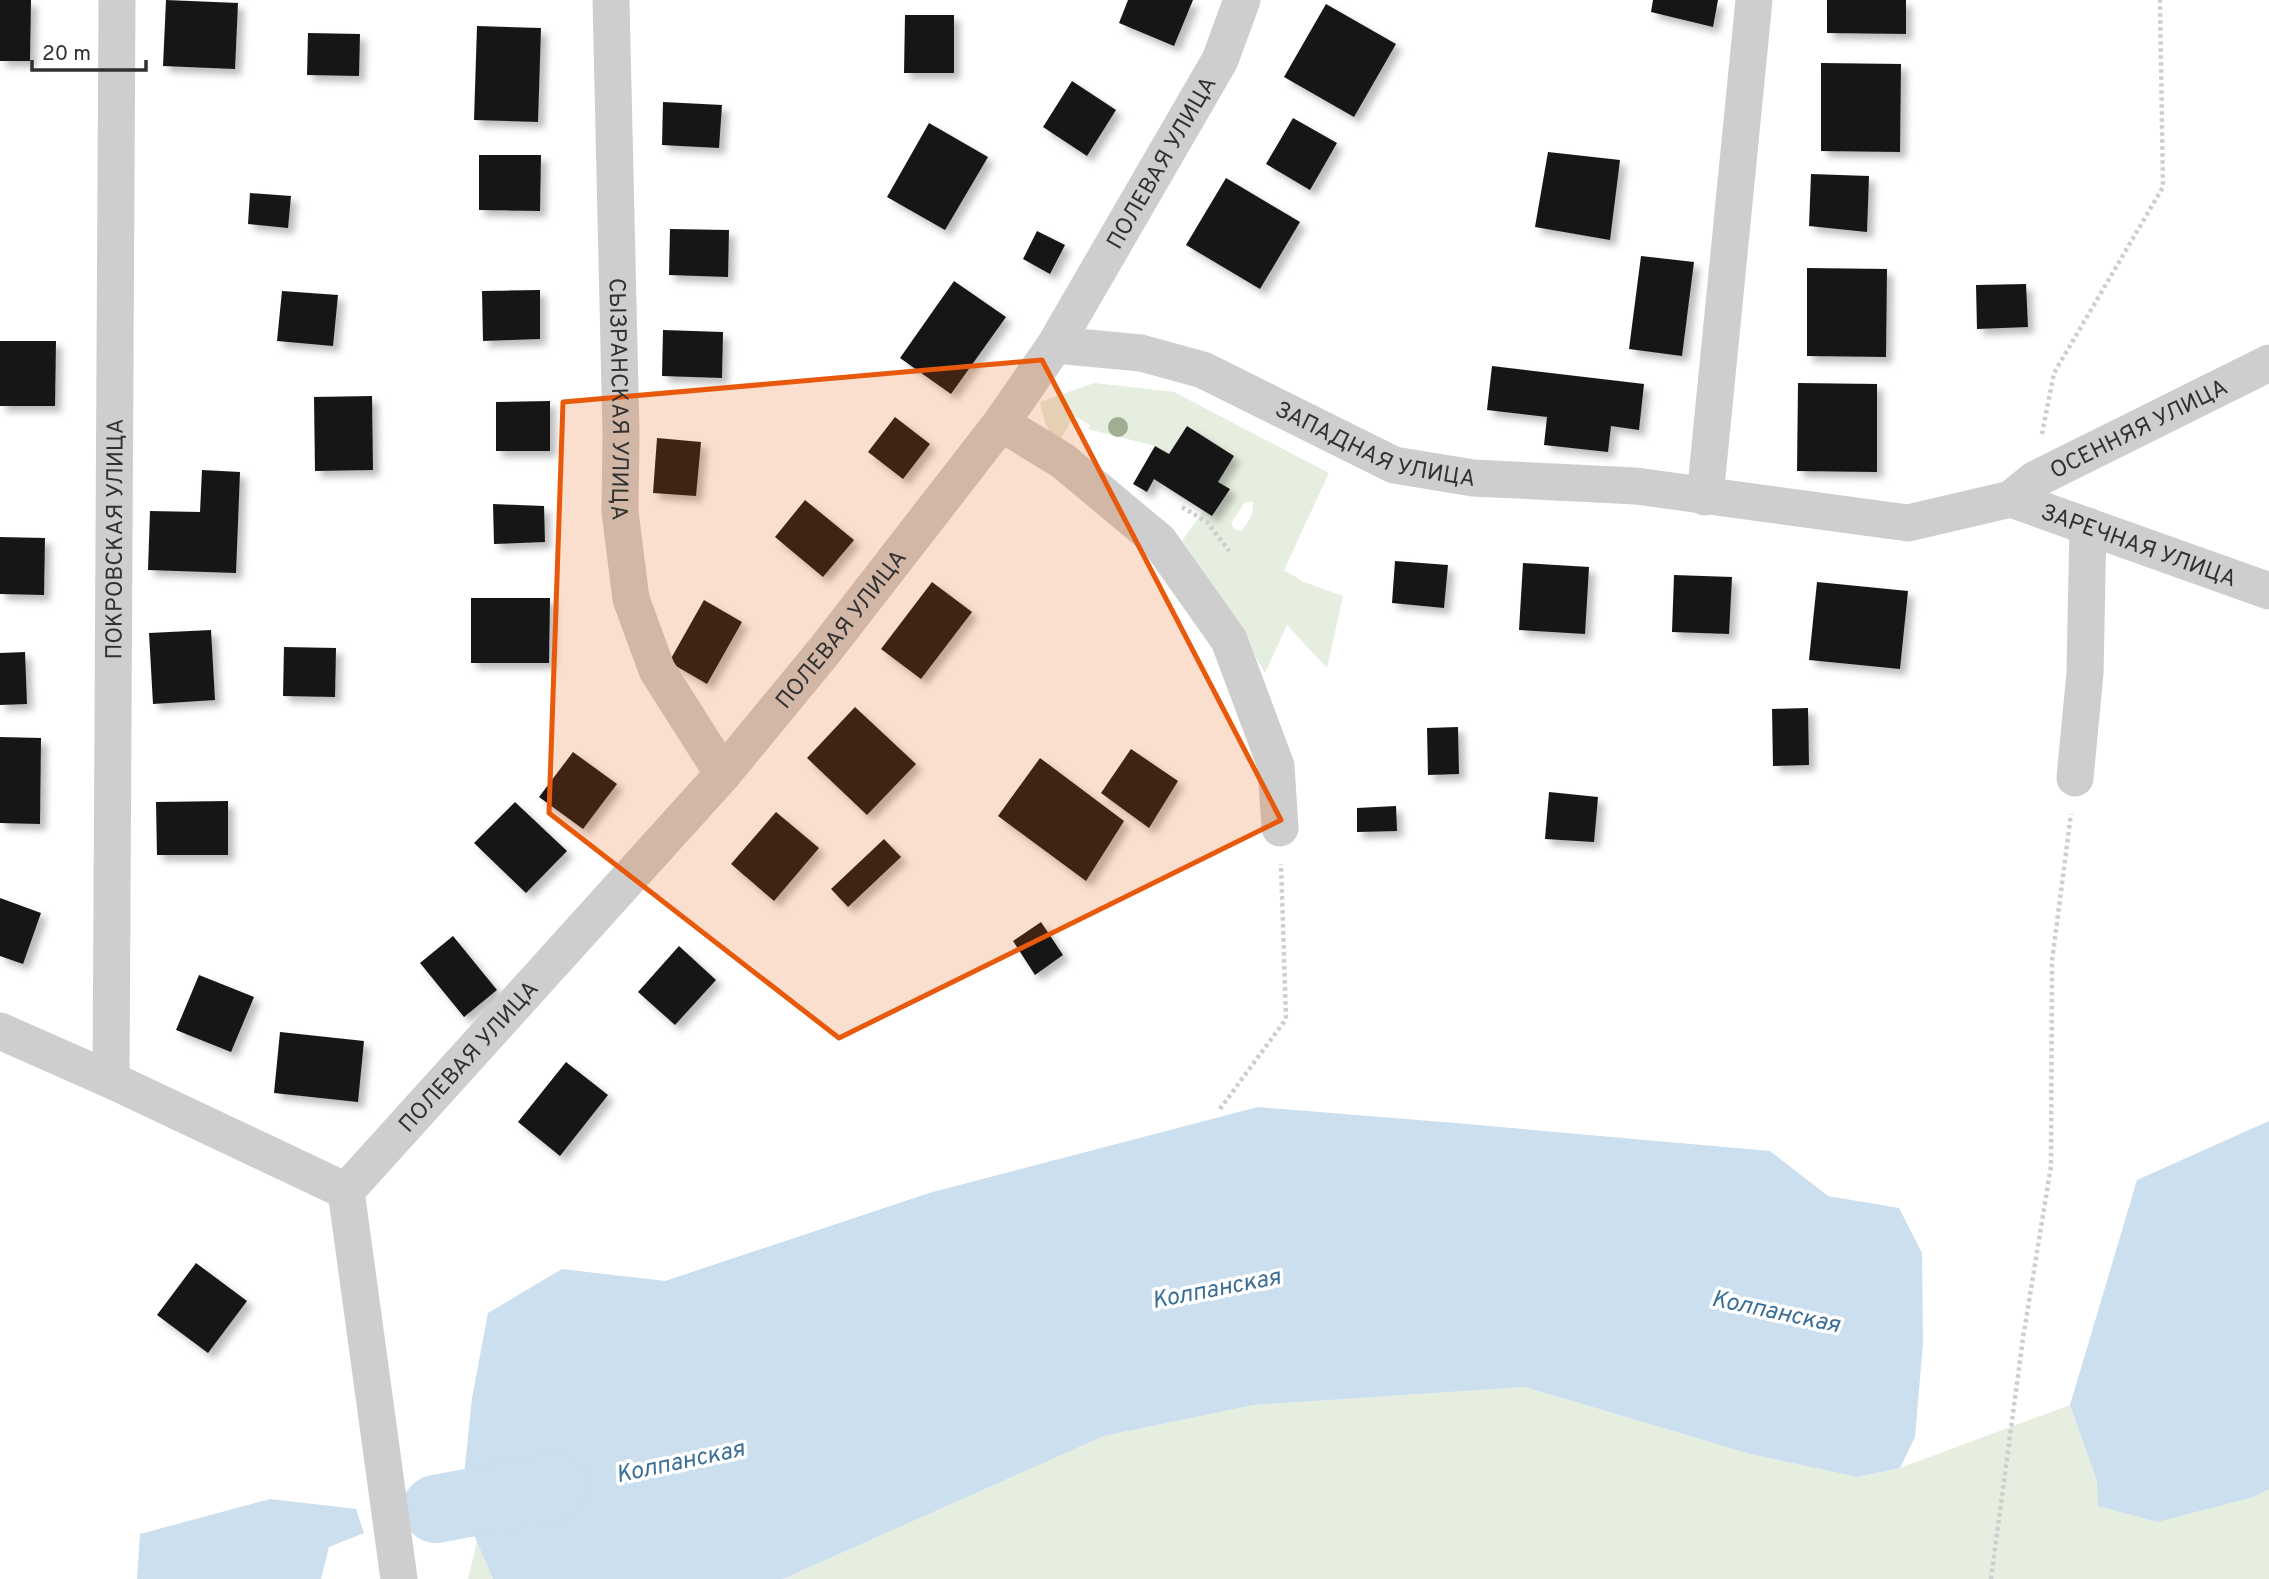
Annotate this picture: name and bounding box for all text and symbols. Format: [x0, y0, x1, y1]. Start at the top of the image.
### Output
scale bar [32, 28, 145, 72]
text: 20 m [42, 41, 91, 68]
street label: ПОЛЕВАЯ УЛИЦА [1102, 72, 1224, 255]
street label: СЫЗРАНСКАЯ УЛИЦА [600, 277, 633, 522]
street label: ОСЕННЯЯ УЛИЦА [2046, 374, 2233, 487]
street label: ЗАПАДНАЯ УЛИЦА [1270, 396, 1477, 495]
street label: ПОКРОВСКАЯ УЛИЦА [101, 418, 132, 660]
street label: ЗАРЕЧНАЯ УЛИЦА [2037, 499, 2240, 595]
street label: ПОЛЕВАЯ УЛИЦА [770, 545, 914, 716]
street label: ПОЛЕВАЯ УЛИЦА [394, 976, 546, 1140]
water label: Колпанская [1149, 1263, 1284, 1317]
water label: Колпанская [1709, 1285, 1843, 1341]
water label: Колпанская [613, 1435, 748, 1491]

